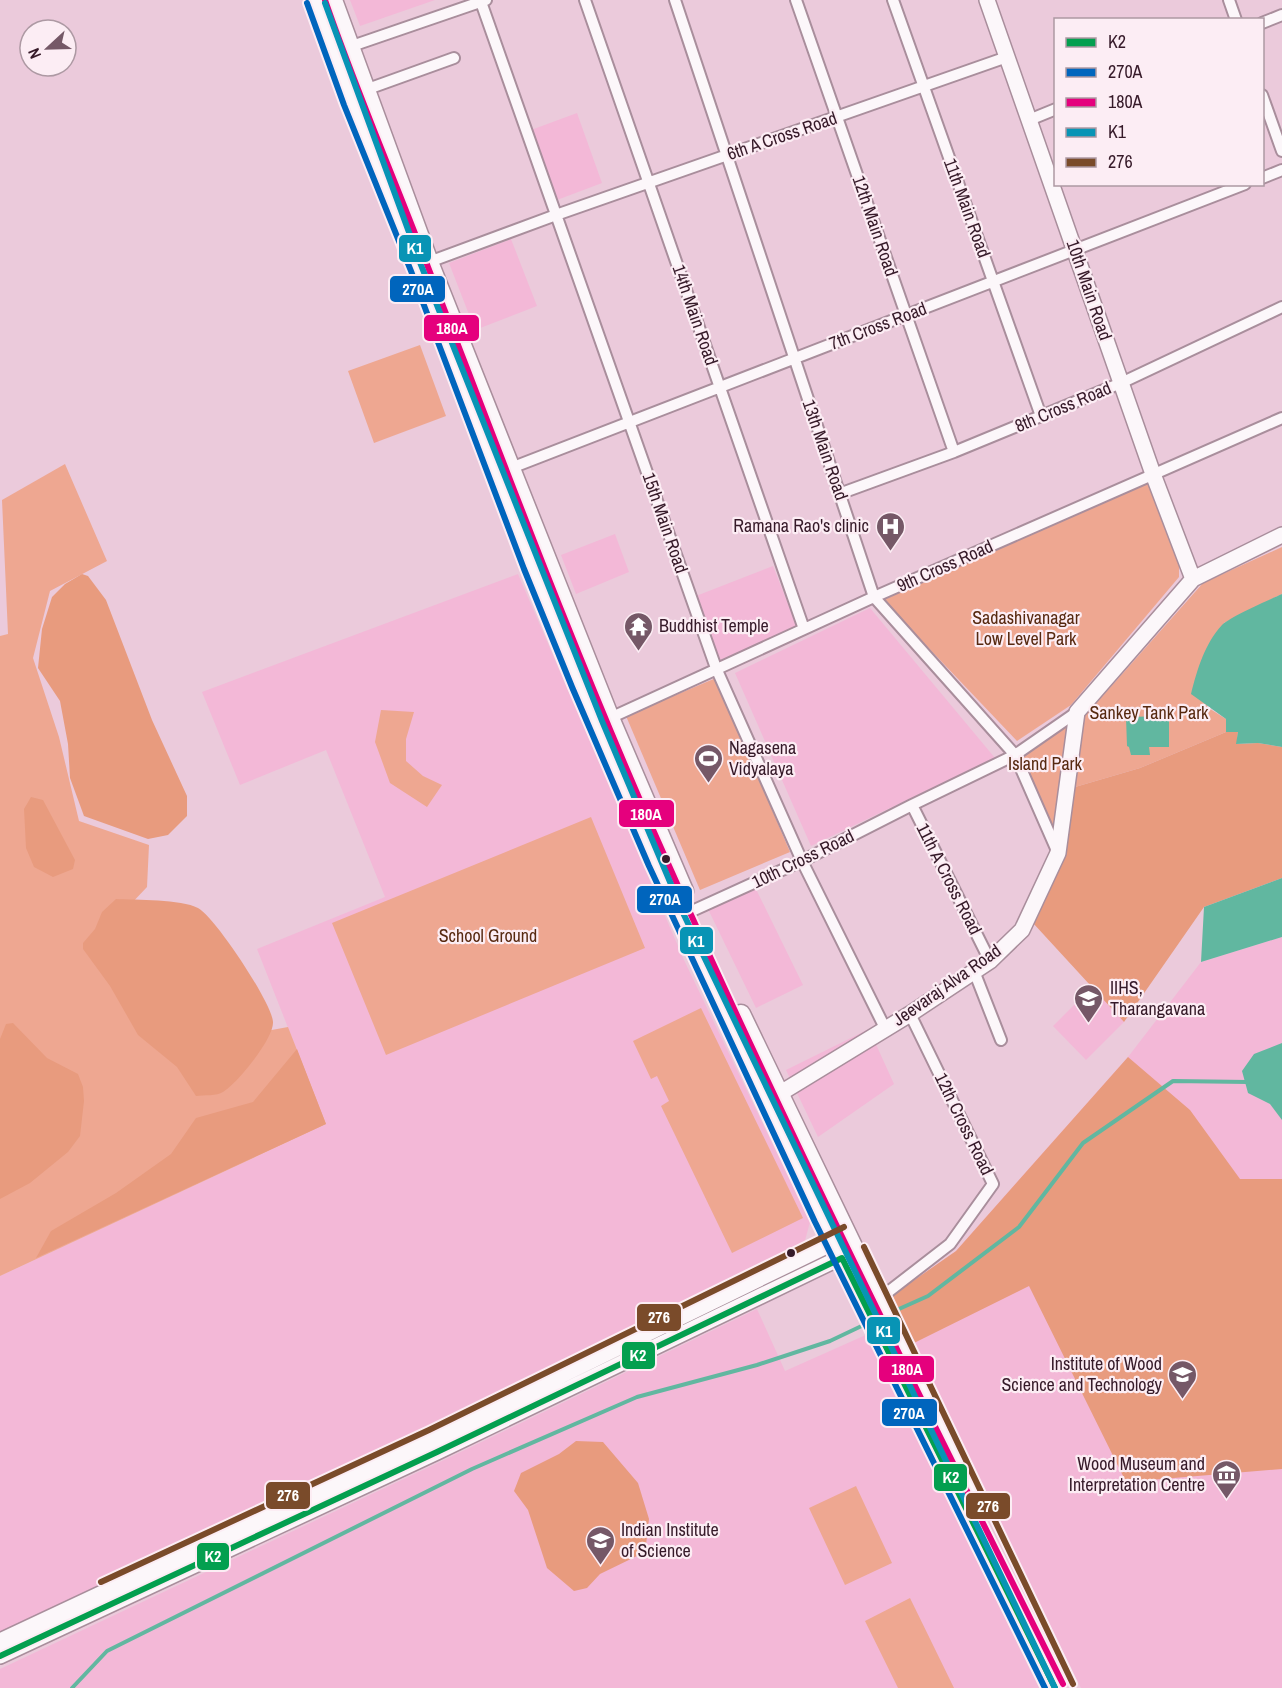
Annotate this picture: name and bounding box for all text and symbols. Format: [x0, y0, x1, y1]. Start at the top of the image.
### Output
north arrow [18, 18, 78, 78]
legend [1054, 18, 1264, 186]
text: K2 [1108, 29, 1126, 54]
text: N [22, 45, 46, 62]
text: 270A [1108, 59, 1143, 84]
text: 180A [1108, 89, 1143, 114]
street label: 6th A Cross Road [723, 105, 840, 166]
text: K1 [1108, 119, 1127, 144]
text: 276 [1108, 149, 1133, 174]
street label: 11th Main Road [938, 155, 997, 261]
street label: 12th Main Road [847, 172, 904, 280]
line badge: K1 [398, 234, 432, 263]
street label: 10th Main Road [1061, 236, 1118, 344]
text: K1 [407, 237, 424, 259]
street label: 14th Main Road [667, 261, 724, 369]
line badge: 270A [389, 275, 446, 303]
text: 270A [402, 278, 434, 300]
street label: 7th Cross Road [825, 295, 930, 356]
line badge: 180A [423, 314, 480, 342]
text: 180A [436, 317, 468, 339]
street label: 8th Cross Road [1011, 375, 1115, 438]
street label: 13th Main Road [797, 396, 854, 504]
street label: 15th Main Road [637, 469, 694, 577]
hospital icon: Ramana Rao's clinic [874, 510, 906, 552]
place label: Ramana Rao's clinic [733, 513, 869, 538]
street label: 9th Cross Road [893, 533, 997, 598]
park label: Sadashivanagar Low Level Park [972, 605, 1080, 651]
temple icon: Buddhist Temple [622, 610, 654, 652]
place label: Buddhist Temple [659, 613, 769, 638]
park label: Sankey Tank Park [1090, 700, 1209, 725]
place label: Nagasena Vidyalaya [729, 735, 796, 781]
sports icon: Nagasena Vidyalaya [692, 742, 724, 784]
park label: Island Park [1008, 751, 1083, 776]
line badge: 180A [618, 799, 675, 828]
text: 180A [630, 803, 662, 825]
street label: 11th A Cross Road [911, 819, 988, 939]
street label: 10th Cross Road [748, 823, 858, 894]
unlabelled marker [660, 853, 672, 865]
line badge: 270A [636, 885, 693, 914]
text: 270A [649, 888, 681, 910]
park label: School Ground [439, 923, 537, 948]
line badge: K1 [679, 926, 714, 955]
text: K1 [688, 930, 705, 952]
street label: Jeevaraj Alva Road [887, 938, 1006, 1031]
place label: IIHS, Tharangavana [1110, 975, 1205, 1021]
school or university icon: IIHS, Tharangavana [1073, 982, 1105, 1024]
street label: 12th Cross Road [929, 1069, 1000, 1179]
unlabelled marker [785, 1247, 797, 1259]
line badge: 276 [636, 1303, 682, 1332]
text: 276 [648, 1306, 670, 1328]
line badge: K1 [866, 1316, 901, 1345]
text: K1 [876, 1320, 893, 1342]
line badge: K2 [621, 1341, 656, 1370]
text: K2 [630, 1344, 646, 1366]
place label: Institute of Wood Science and Technology [1001, 1351, 1163, 1397]
line badge: 180A [878, 1355, 935, 1383]
text: 180A [891, 1358, 923, 1380]
school or university icon: Institute of Wood Science and Technology [1167, 1358, 1199, 1400]
line badge: 270A [881, 1398, 938, 1427]
text: 270A [893, 1402, 925, 1424]
place label: Wood Museum and Interpretation Centre [1069, 1451, 1205, 1497]
museum icon: Wood Museum and Interpretation Centre [1210, 1458, 1242, 1500]
line badge: K2 [933, 1463, 968, 1492]
text: K2 [943, 1466, 959, 1488]
line badge: 276 [265, 1481, 311, 1510]
text: 276 [277, 1484, 299, 1506]
line badge: 276 [965, 1492, 1011, 1520]
text: 276 [977, 1495, 999, 1517]
place label: Indian Institute of Science [621, 1517, 719, 1563]
school or university icon: Indian Institute of Science [584, 1524, 616, 1566]
line badge: K2 [196, 1542, 230, 1571]
text: K2 [205, 1545, 221, 1567]

